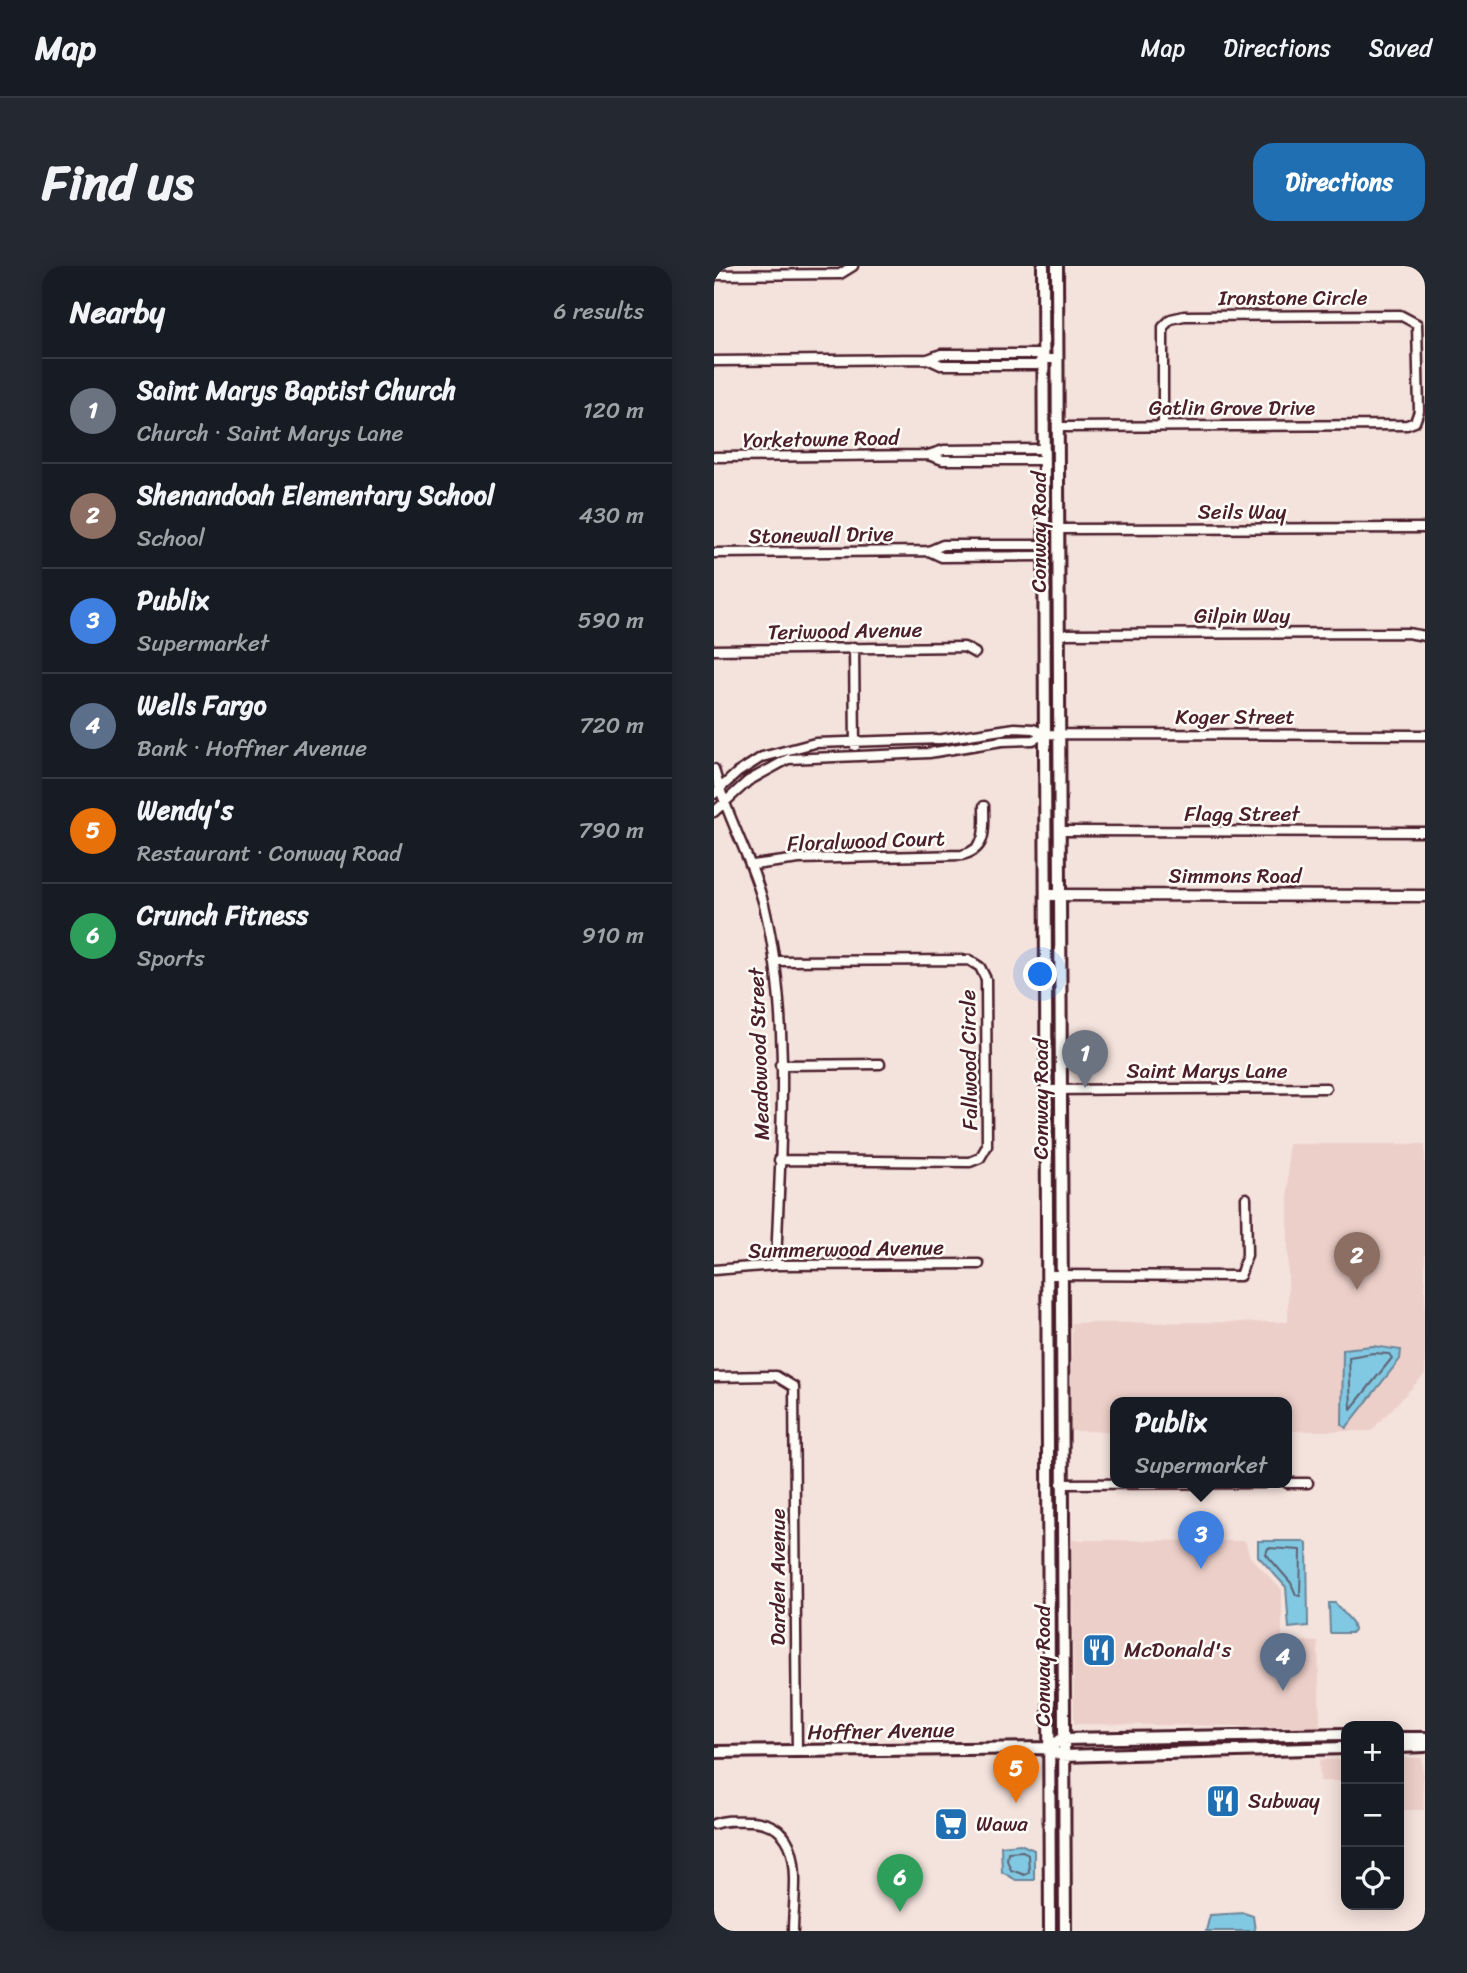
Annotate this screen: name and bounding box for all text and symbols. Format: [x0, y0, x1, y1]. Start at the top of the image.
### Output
text: Map [35, 19, 96, 77]
text: Map [1141, 27, 1185, 69]
text: Directions [1223, 27, 1331, 69]
text: Saved [1369, 27, 1432, 69]
text: Find us [42, 139, 194, 226]
button: Directions [1253, 143, 1425, 221]
street label: Ironstone Circle [1217, 279, 1368, 317]
text: Nearby [70, 285, 165, 339]
text: 6 results [554, 291, 644, 332]
text: Saint Marys Baptist Church [137, 367, 456, 413]
street label: Gatlin Grove Drive [1149, 389, 1315, 427]
text: 1 [88, 390, 98, 431]
text: 120 m [583, 390, 644, 431]
text: Church · Saint Marys Lane [137, 413, 403, 454]
street label: Yorketowne Road [742, 419, 902, 459]
street label: Conway Road [1020, 470, 1058, 593]
text: Shenandoah Elementary School [137, 472, 494, 518]
street label: Seils Way [1198, 493, 1287, 531]
text: 2 [86, 495, 100, 536]
text: 430 m [579, 495, 644, 536]
street label: Stonewall Drive [748, 515, 894, 555]
text: School [137, 518, 205, 559]
text: Publix [137, 577, 209, 623]
street label: Gilpin Way [1194, 597, 1290, 635]
text: 3 [87, 600, 99, 641]
text: 590 m [578, 600, 644, 641]
street label: Teriwood Avenue [767, 611, 923, 651]
text: Supermarket [137, 623, 269, 664]
text: Wells Fargo [137, 682, 267, 728]
street label: Koger Street [1175, 698, 1295, 736]
text: 4 [86, 705, 100, 746]
text: 720 m [579, 705, 644, 746]
text: Bank · Hoffner Avenue [137, 728, 367, 769]
text: Wendy's [137, 787, 233, 833]
street label: Flagg Street [1184, 795, 1301, 833]
text: 5 [86, 810, 100, 851]
text: 790 m [579, 810, 644, 851]
street label: Floralwood Court [786, 819, 946, 863]
text: Restaurant · Conway Road [137, 833, 401, 874]
street label: Simmons Road [1168, 857, 1304, 895]
text: Crunch Fitness [137, 892, 308, 938]
text: 6 [86, 915, 100, 956]
text: 910 m [582, 915, 644, 956]
text: Sports [137, 938, 205, 979]
your location [1023, 957, 1057, 991]
street label: Meadowood Street [737, 966, 781, 1141]
street label: Fallwood Circle [949, 989, 989, 1131]
pin: 1 [1062, 1030, 1108, 1088]
street label: Conway Road [1022, 1037, 1060, 1160]
street label: Saint Marys Lane [1126, 1052, 1288, 1090]
street label: Summerwood Avenue [748, 1228, 944, 1270]
pin: 2 [1334, 1232, 1380, 1290]
popup [1110, 1397, 1292, 1488]
text: Publix [1135, 1399, 1207, 1445]
text: Supermarket [1135, 1445, 1267, 1486]
street label: Darden Avenue [759, 1508, 797, 1646]
pin: 3 [1178, 1511, 1224, 1569]
street label: Conway Road [1024, 1604, 1062, 1727]
restaurant icon: McDonald's [1080, 1631, 1118, 1669]
place label: McDonald's [1124, 1631, 1232, 1669]
pin: 4 [1260, 1633, 1306, 1691]
street label: Hoffner Avenue [807, 1711, 955, 1751]
map controls [1341, 1721, 1404, 1910]
button: + [1341, 1721, 1404, 1784]
pin: 5 [993, 1745, 1039, 1803]
restaurant icon: Subway [1204, 1782, 1242, 1820]
place label: Subway [1248, 1782, 1320, 1820]
button: − [1341, 1784, 1404, 1847]
supermarket icon: Wawa [932, 1805, 970, 1843]
place label: Wawa [976, 1805, 1028, 1843]
button: locate [1341, 1847, 1404, 1910]
pin: 6 [877, 1854, 923, 1912]

